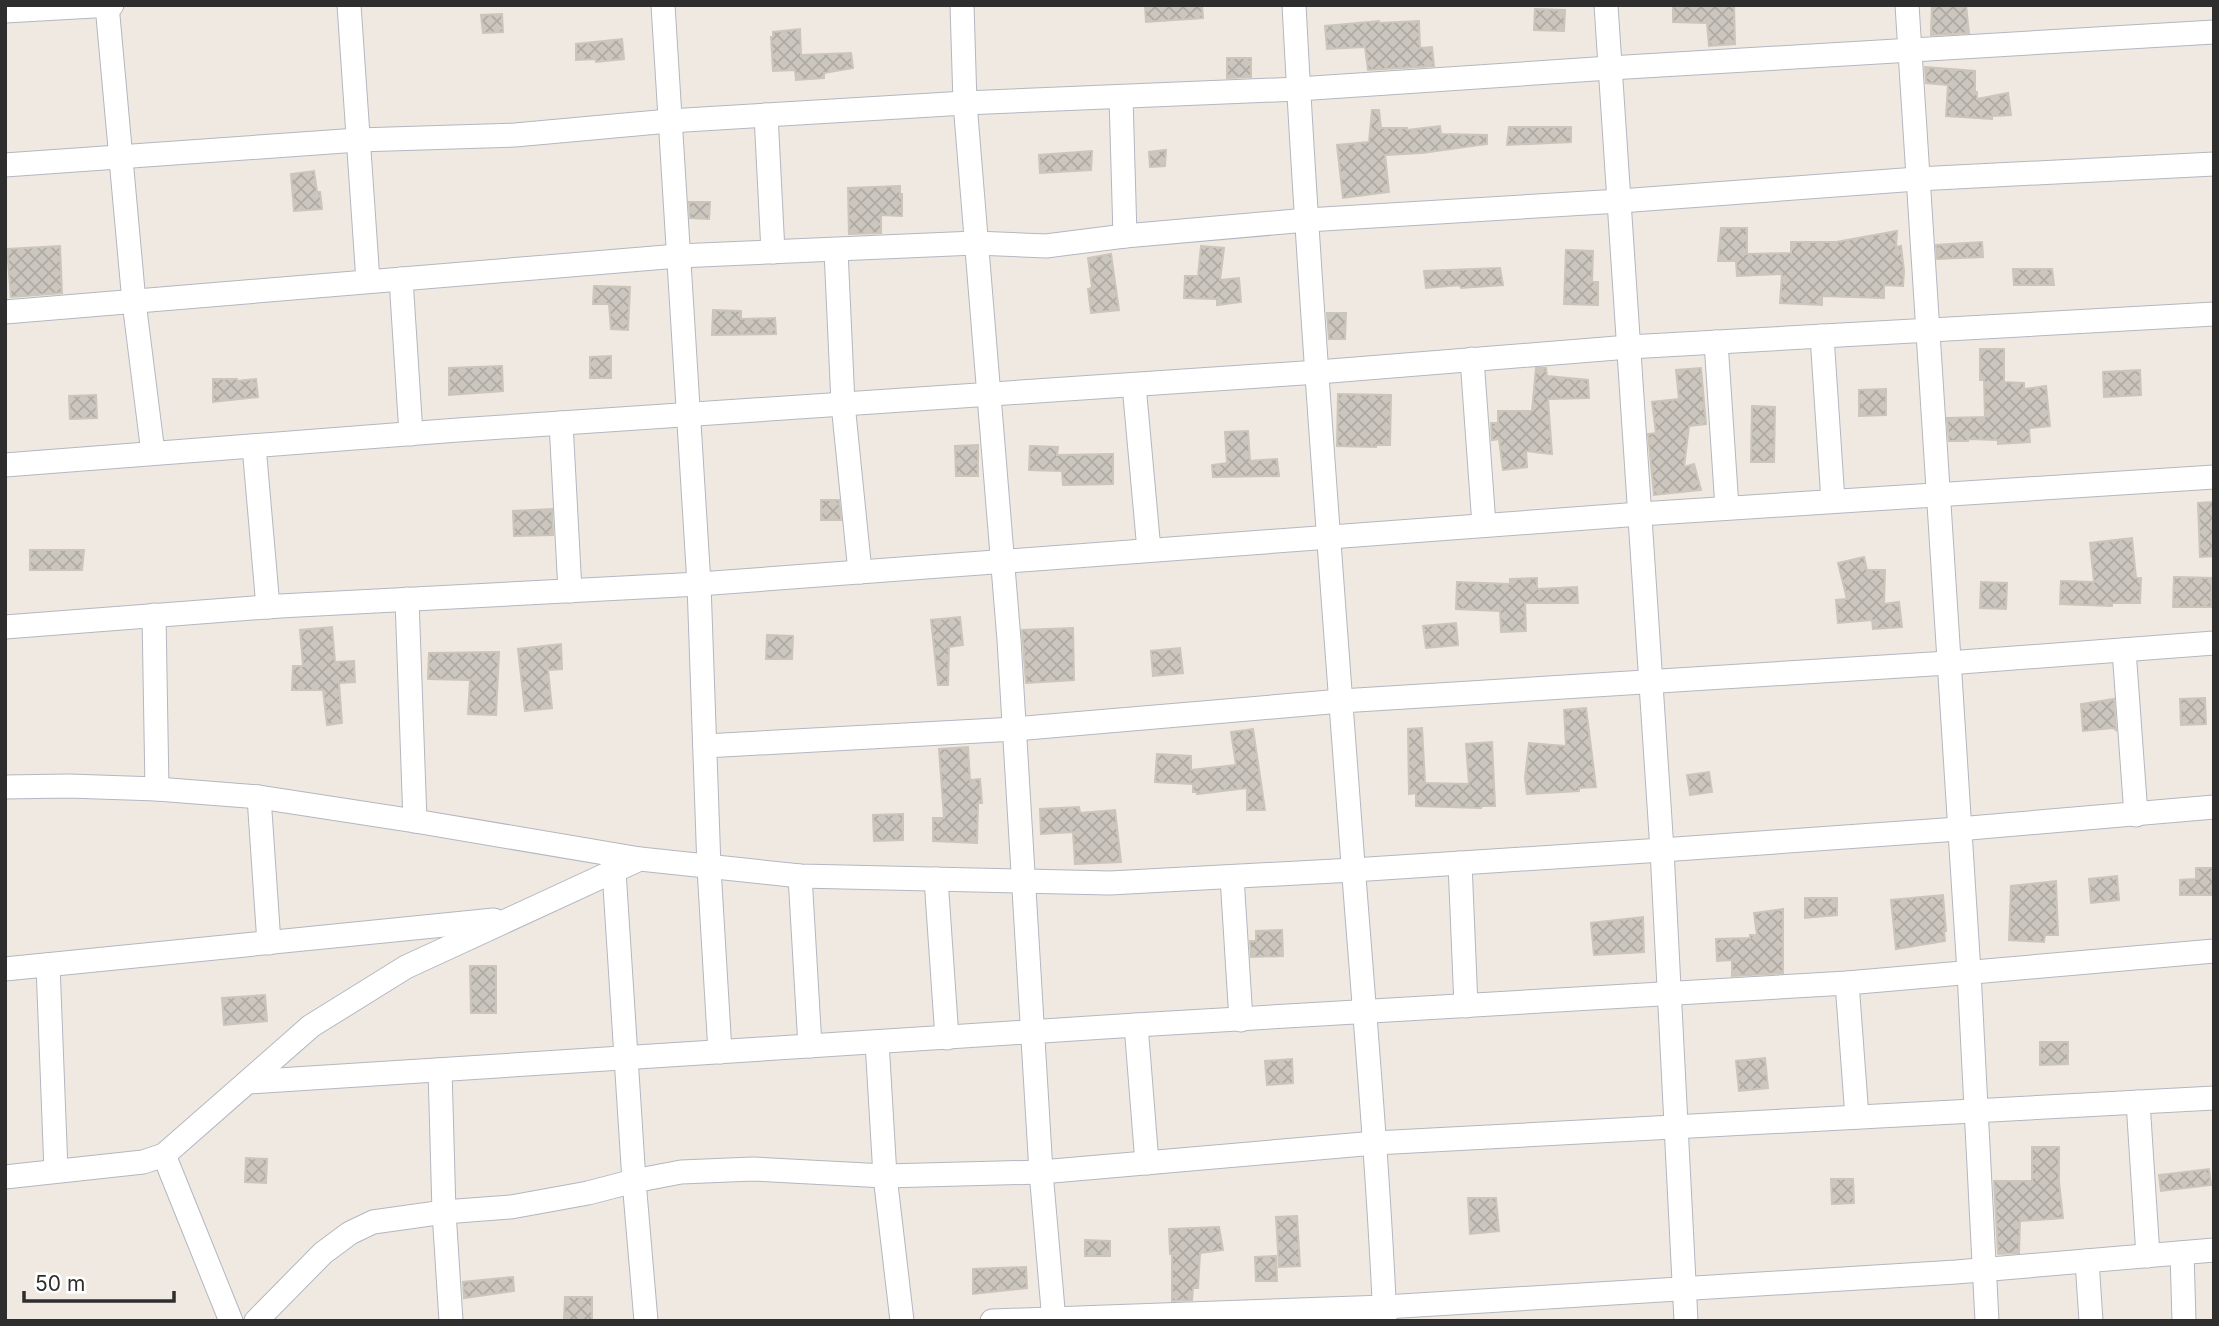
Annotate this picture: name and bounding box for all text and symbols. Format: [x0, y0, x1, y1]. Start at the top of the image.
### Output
scale bar [24, 1260, 175, 1304]
text: 50 m [35, 1271, 85, 1296]

